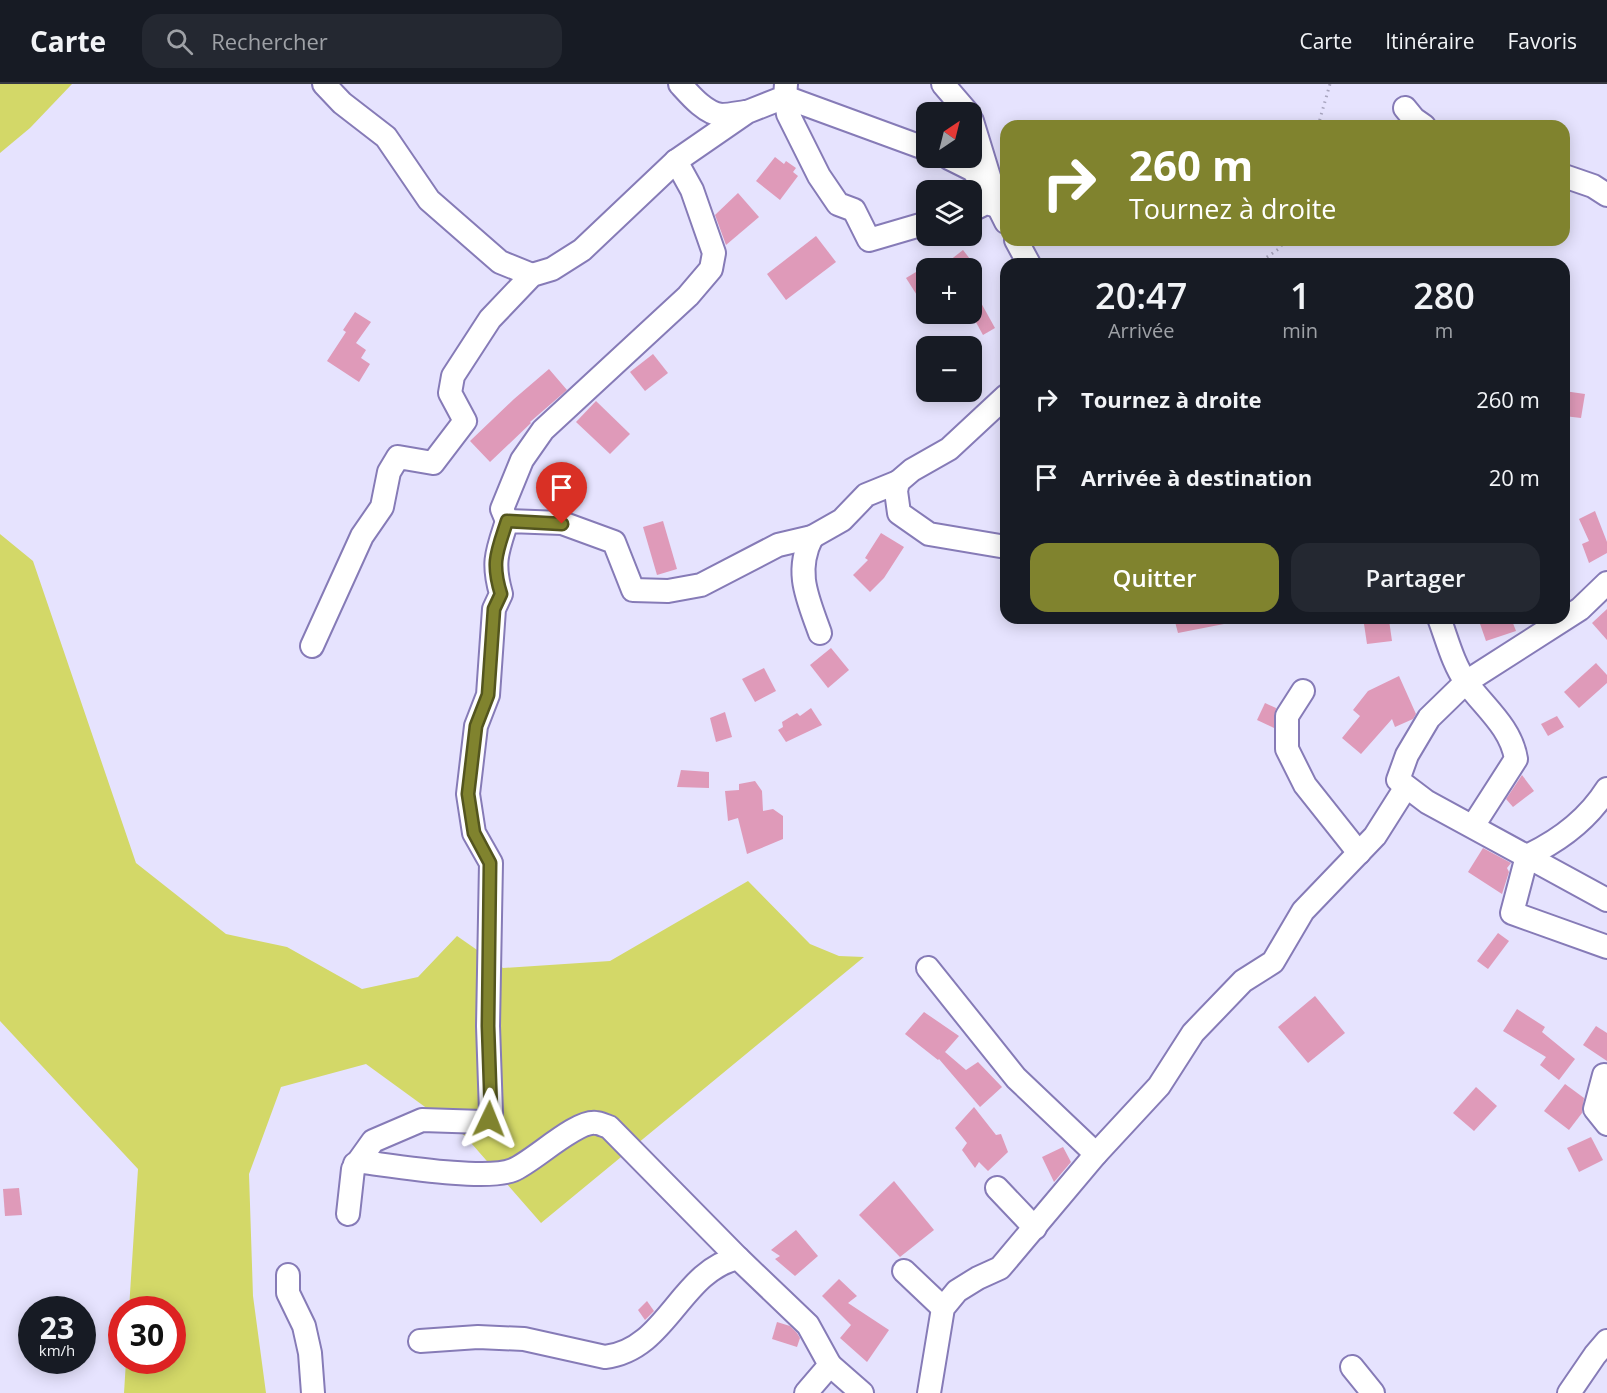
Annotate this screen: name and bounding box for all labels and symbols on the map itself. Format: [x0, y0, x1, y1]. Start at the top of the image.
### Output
north arrow [916, 102, 982, 168]
pin [536, 462, 587, 524]
position arrow [457, 1087, 521, 1151]
speed limit sign: 30 [108, 1296, 186, 1374]

